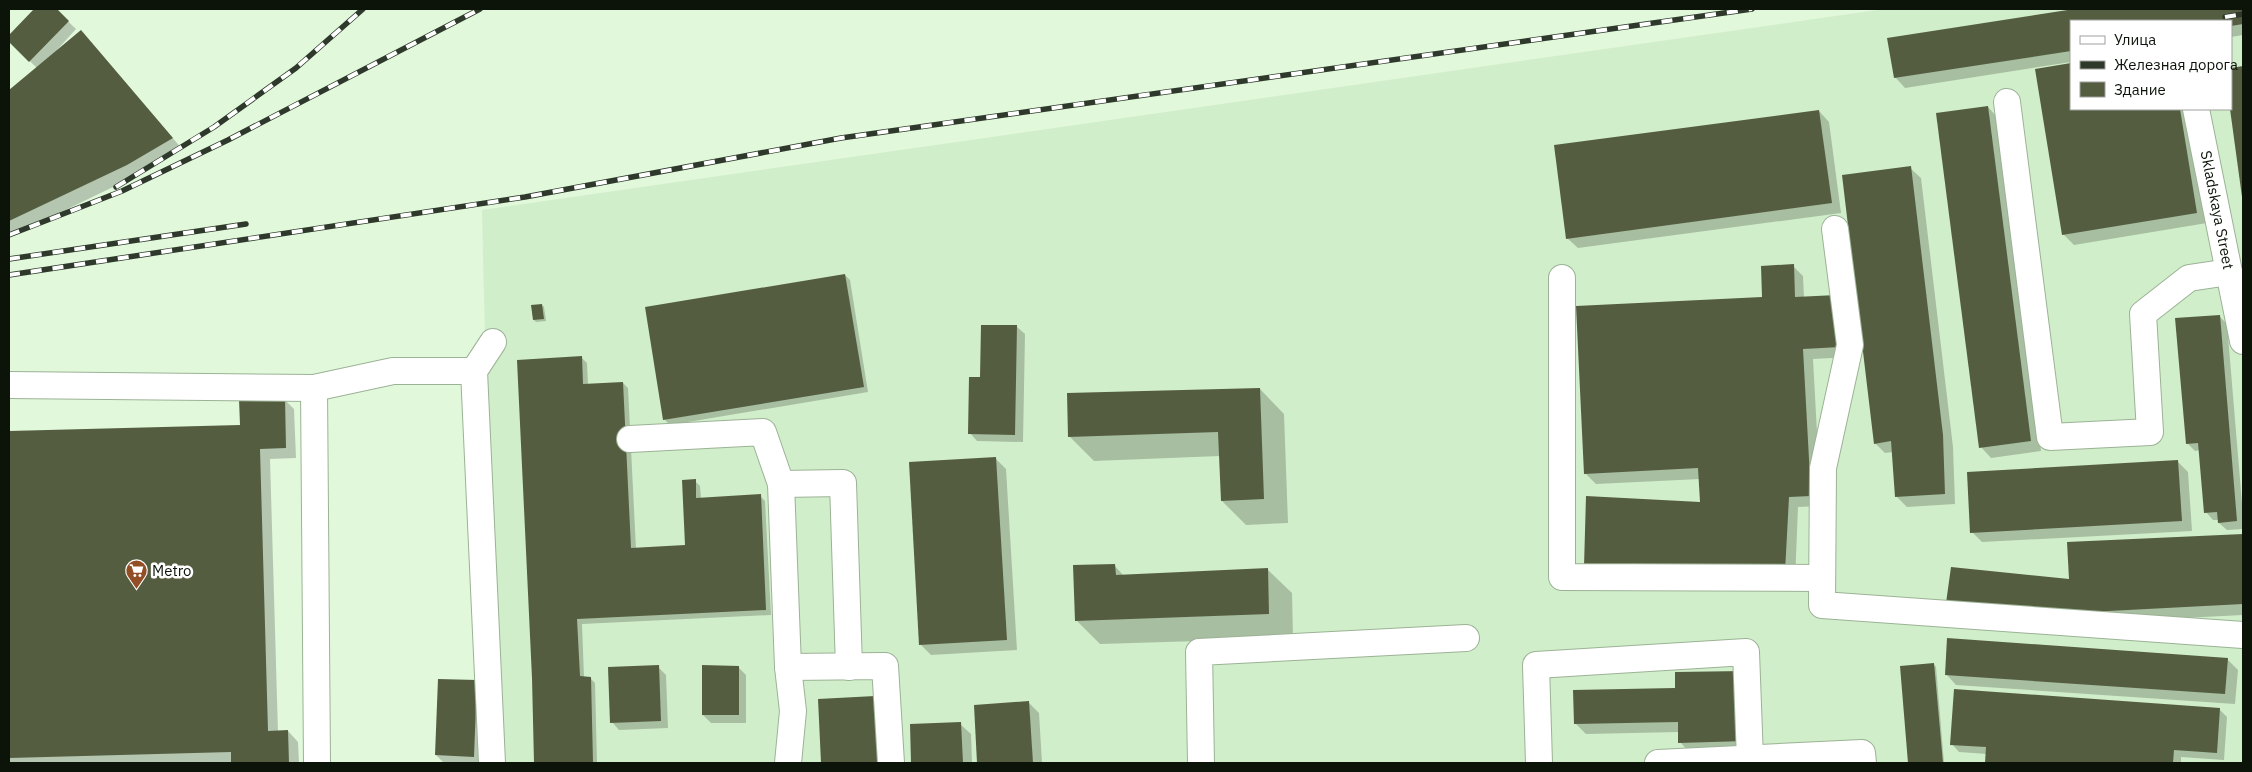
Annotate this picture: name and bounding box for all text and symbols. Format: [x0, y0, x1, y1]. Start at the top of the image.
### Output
legend [2070, 20, 2232, 110]
text: Улица [2114, 30, 2156, 49]
text: Железная дорога [2114, 55, 2238, 74]
text: Здание [2114, 80, 2166, 99]
street label: Skladskaya Street [2197, 149, 2238, 271]
supermarket icon: Metro [124, 559, 148, 590]
place label: Metro [152, 561, 192, 580]

